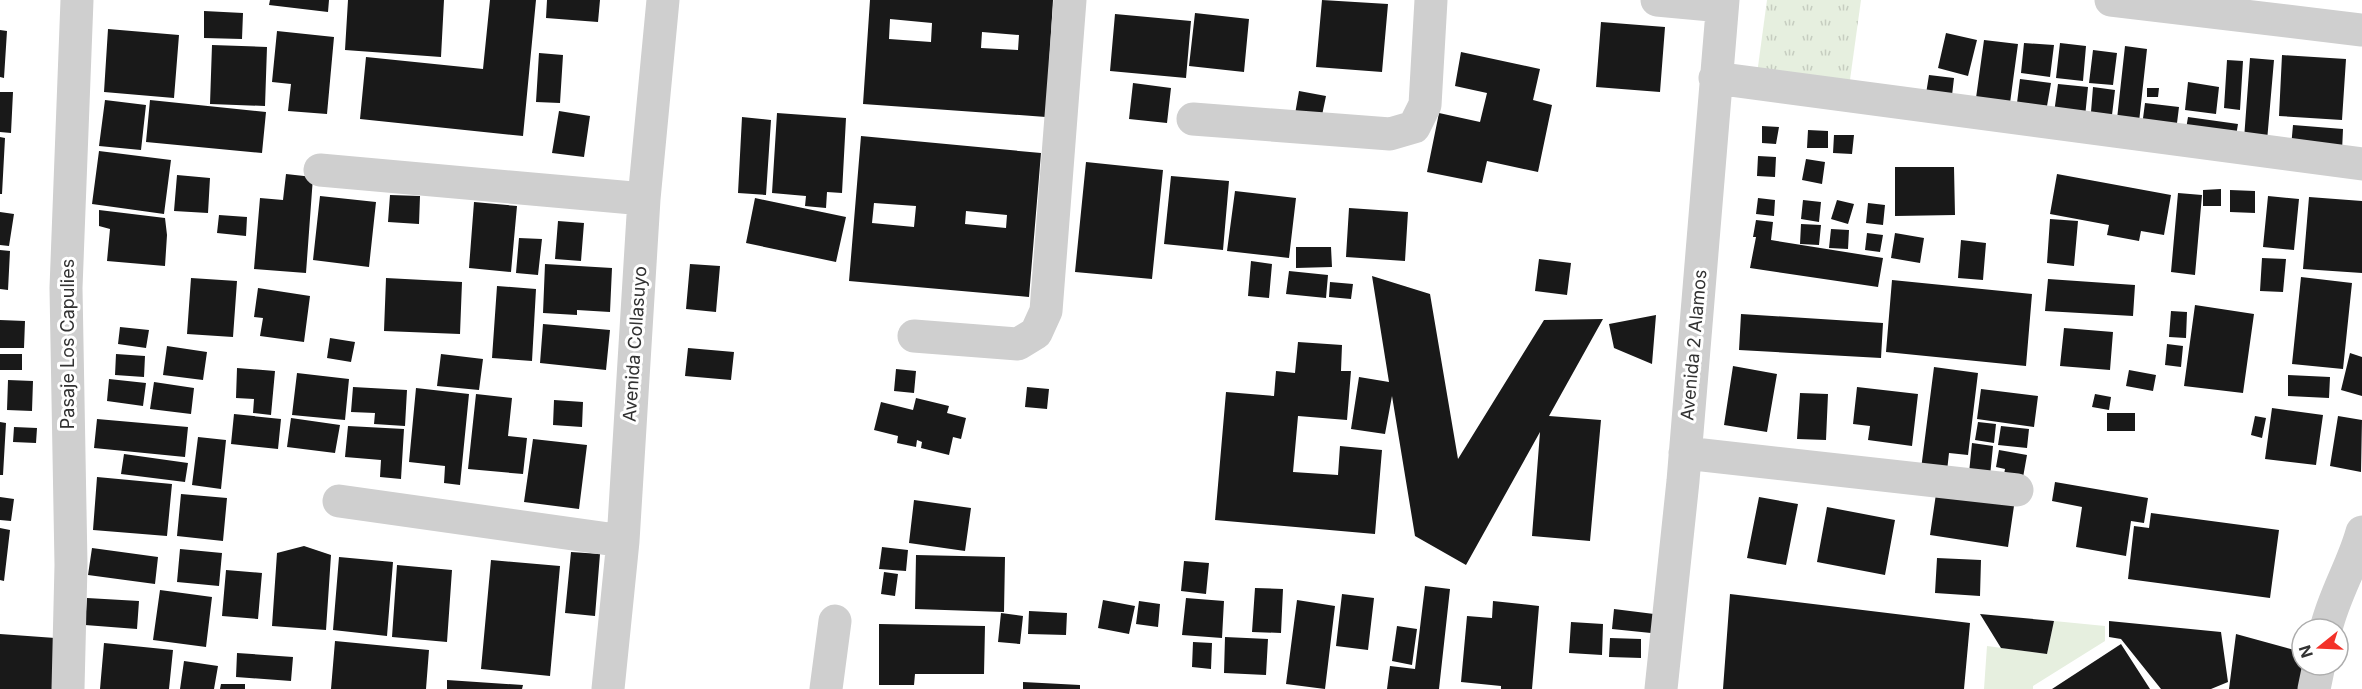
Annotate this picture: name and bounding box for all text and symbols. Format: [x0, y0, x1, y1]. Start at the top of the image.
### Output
street label: Pasaje Los Capulies [57, 259, 78, 429]
street label: Avenida Collasuyo [619, 265, 650, 423]
street label: Avenida 2 Alamos [1676, 269, 1711, 421]
north arrow [2290, 617, 2350, 677]
text: N [2294, 643, 2317, 661]

